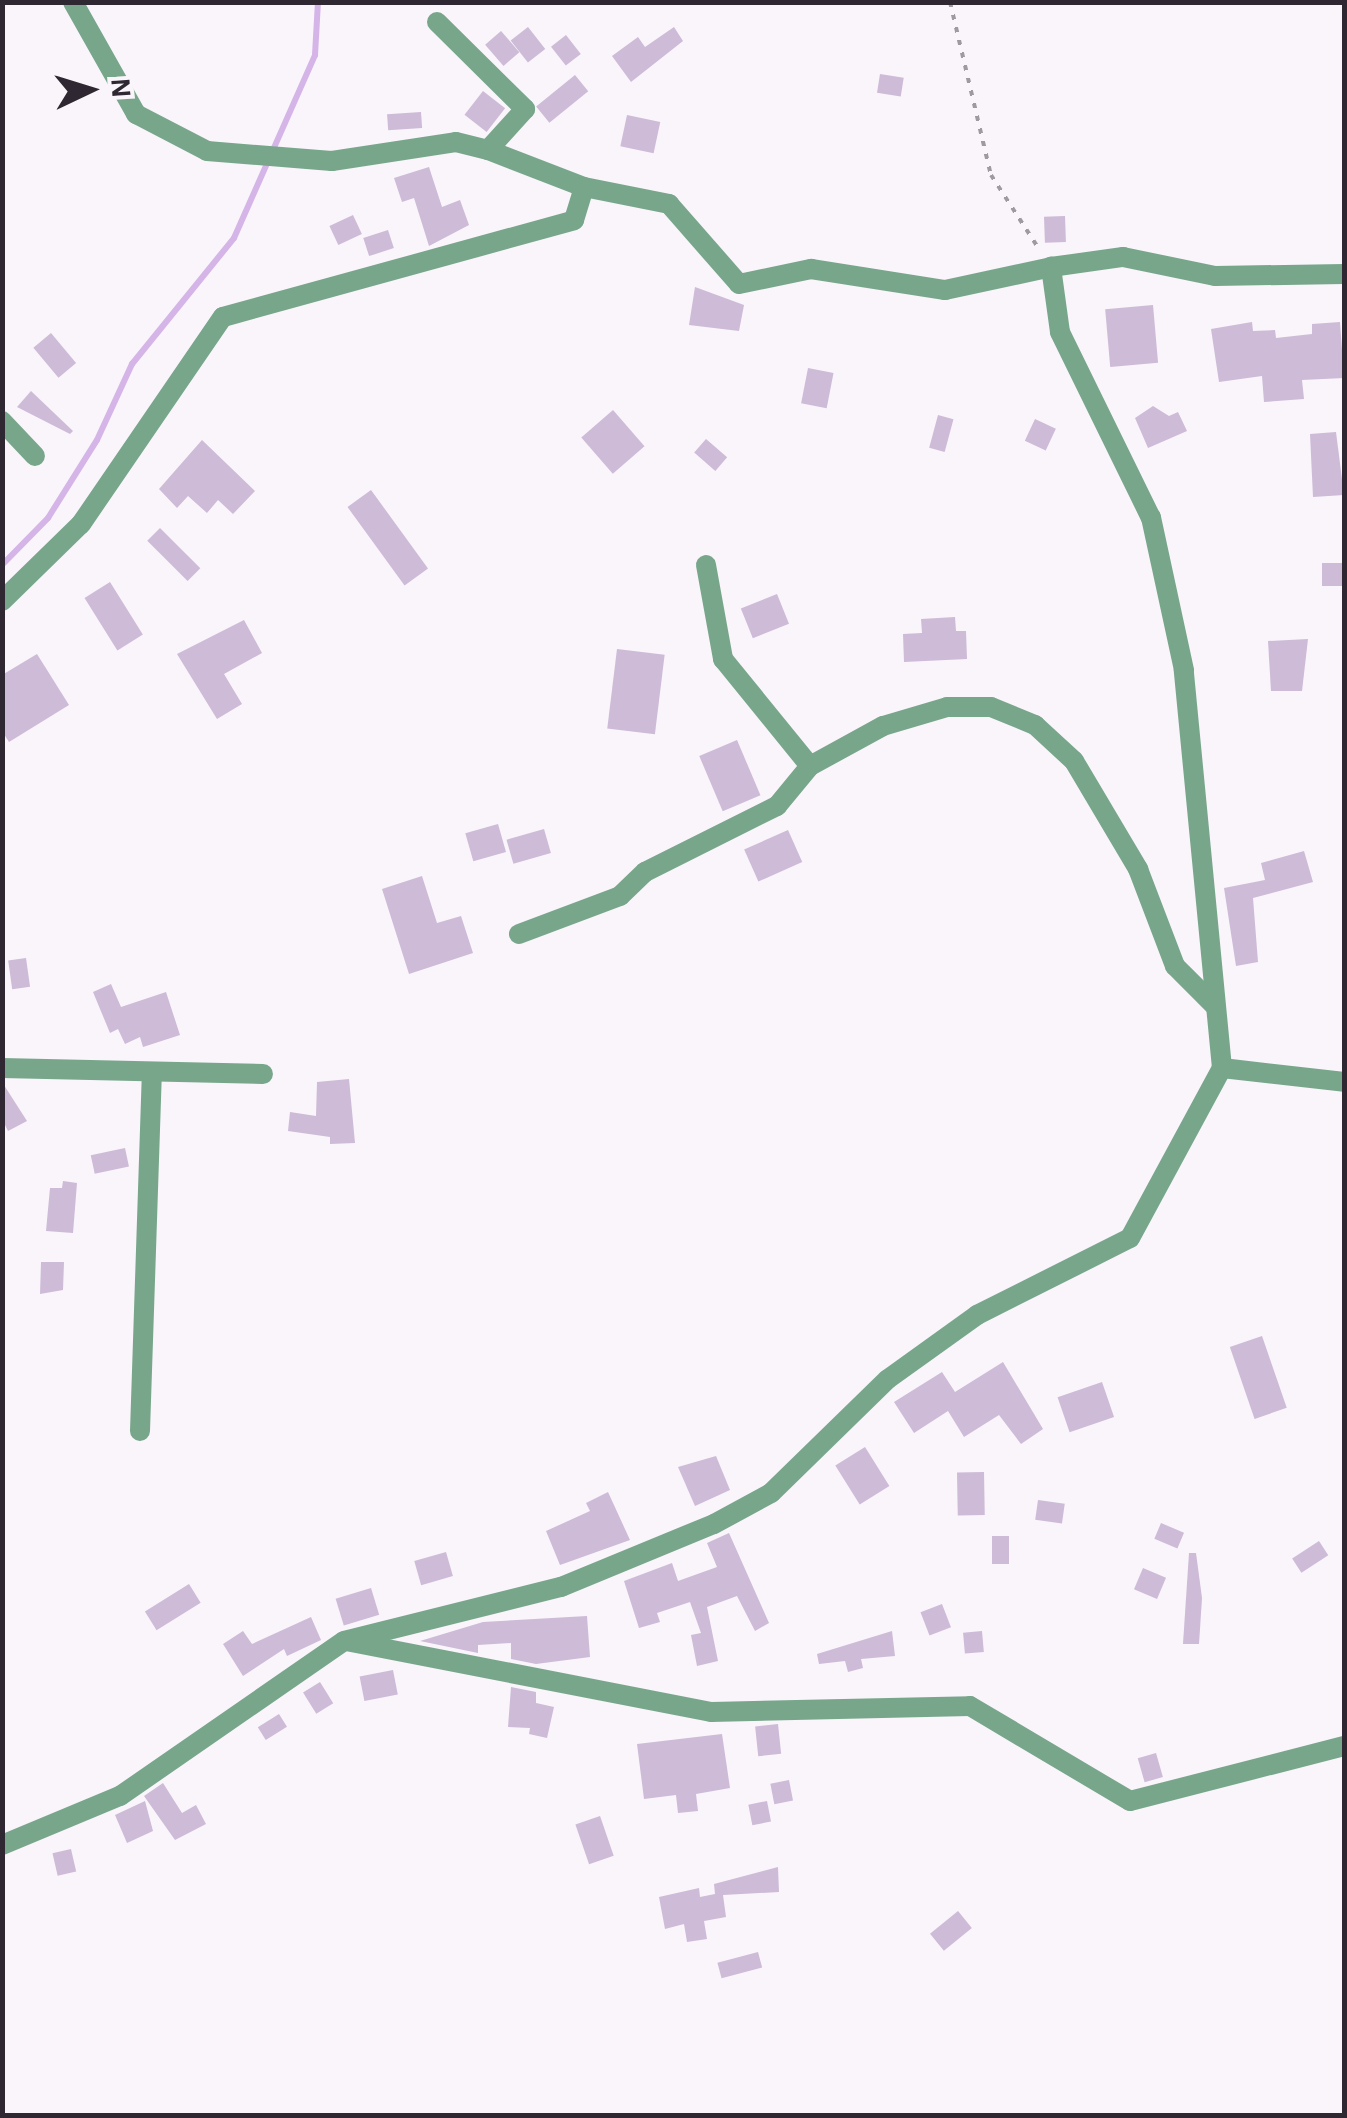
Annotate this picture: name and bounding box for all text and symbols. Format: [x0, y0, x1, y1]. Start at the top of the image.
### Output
north arrow [40, 40, 140, 140]
text: N [105, 77, 135, 99]

